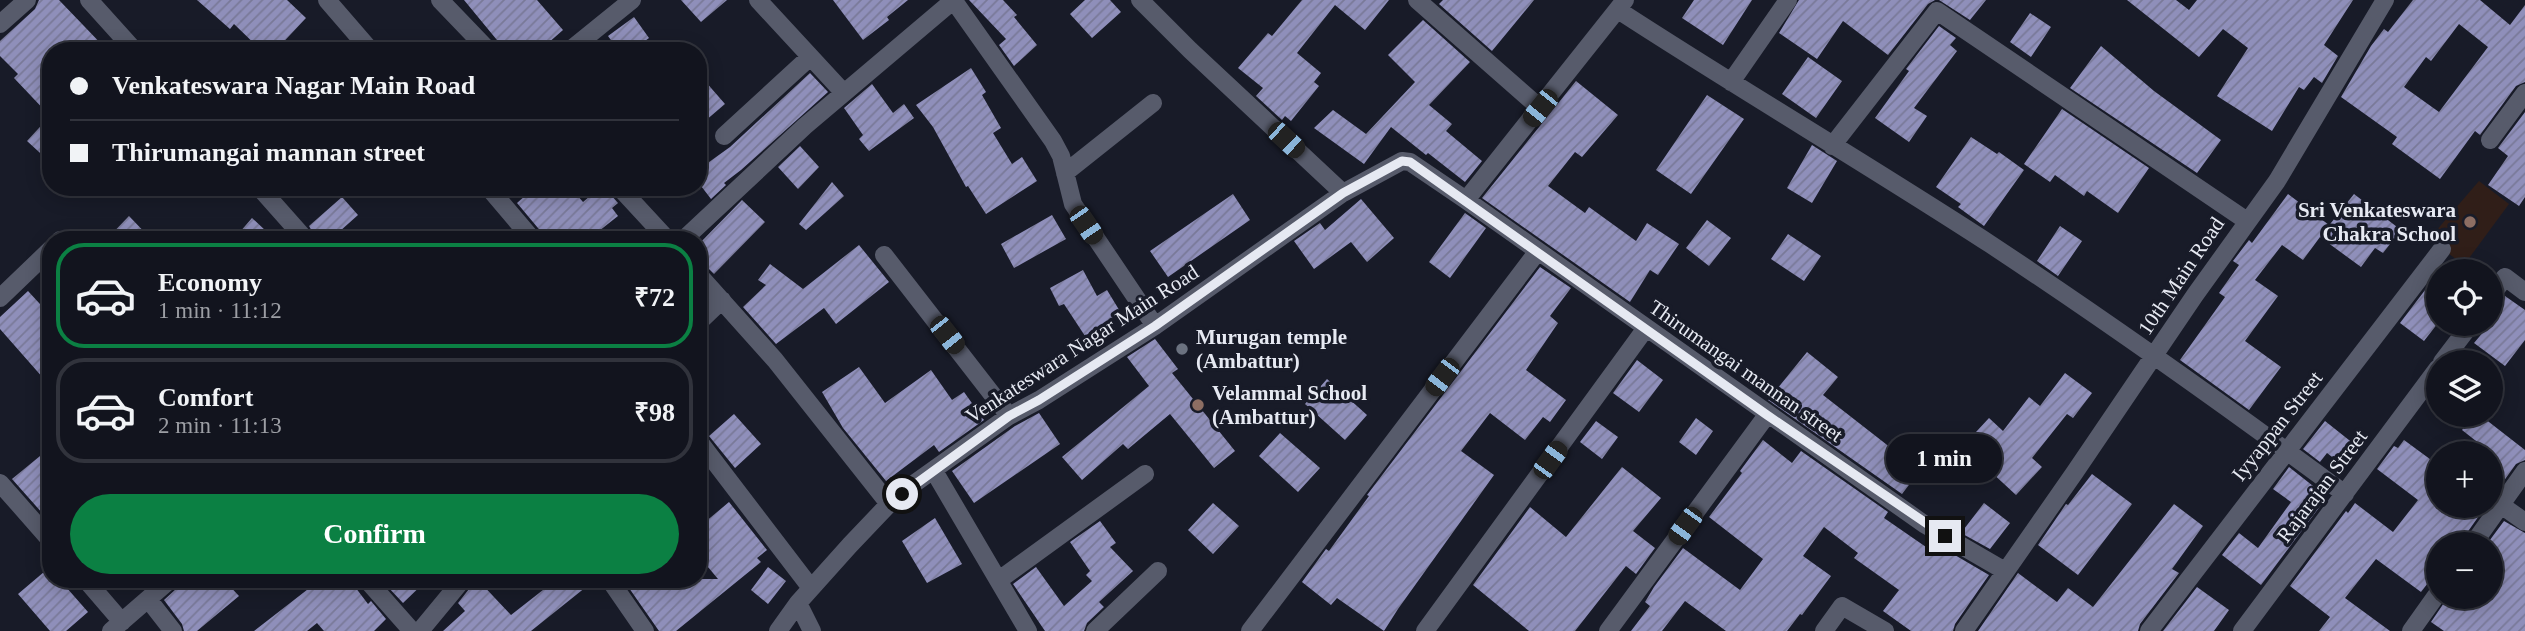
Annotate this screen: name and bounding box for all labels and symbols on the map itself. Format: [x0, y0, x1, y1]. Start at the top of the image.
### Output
car [1519, 85, 1562, 131]
car [1264, 118, 1309, 162]
place label: Sri Venkateswara Chakra School [2298, 198, 2456, 246]
car [1066, 202, 1107, 248]
street label: 10th Main Road [2133, 212, 2229, 339]
marker: Sri Venkateswara Chakra School [2462, 214, 2478, 230]
street label: Venkateswara Nagar Main Road [961, 260, 1203, 428]
street label: Thirumangai mannan street [1645, 295, 1848, 447]
car [926, 312, 969, 358]
place label: Murugan temple (Ambattur) [1196, 325, 1347, 373]
marker: Murugan temple (Ambattur) [1174, 341, 1190, 357]
car [1421, 354, 1464, 400]
street label: Iyyappan Street [2227, 366, 2327, 486]
place label: Velammal School (Ambattur) [1212, 381, 1367, 429]
marker: Velammal School (Ambattur) [1190, 397, 1206, 413]
street label: Rajarajan Street [2272, 425, 2372, 547]
callout: 1 min [1887, 434, 2003, 484]
car [1530, 437, 1571, 483]
route start [886, 478, 918, 510]
car [1665, 503, 1706, 549]
route end [1929, 520, 1961, 552]

